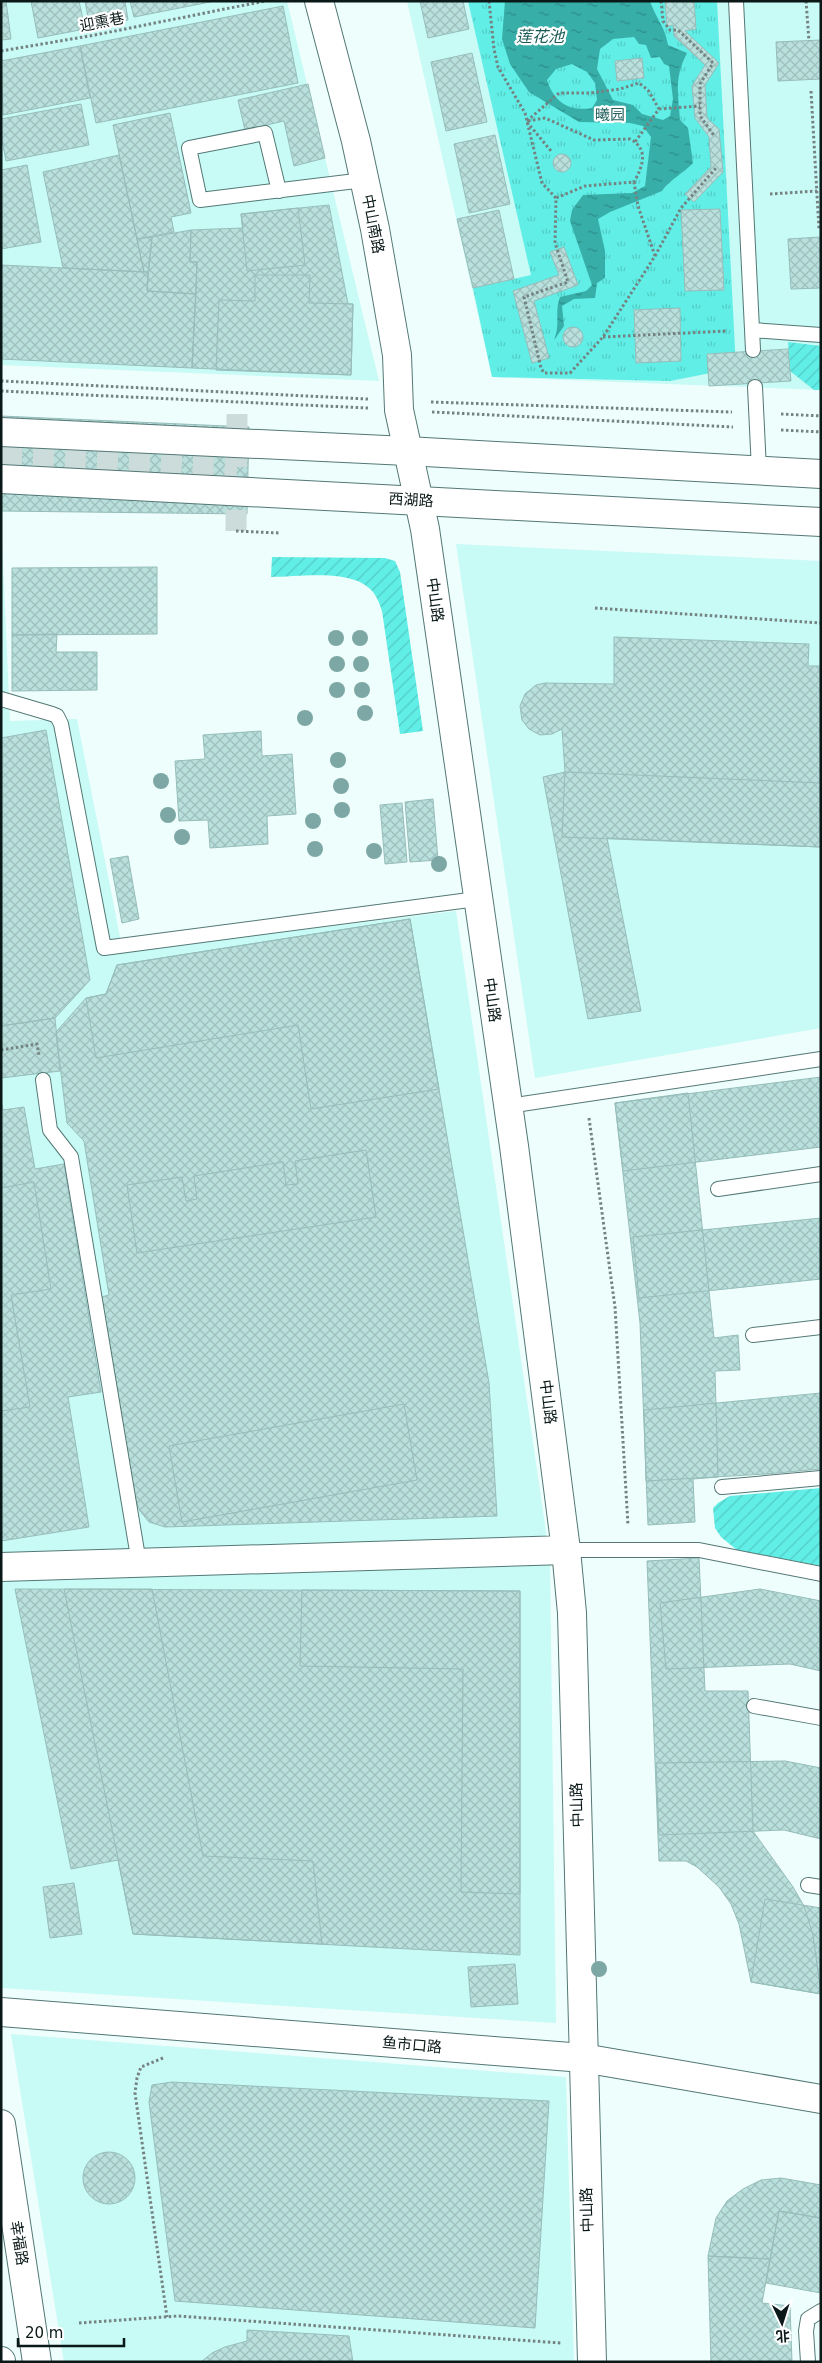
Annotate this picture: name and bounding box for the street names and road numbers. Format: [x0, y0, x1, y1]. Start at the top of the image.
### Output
street label: 迎熏巷 [78, 9, 126, 35]
street label: 中山南路 [358, 193, 388, 255]
street label: 西湖路 [388, 490, 434, 510]
street label: 中山路 [423, 576, 447, 624]
street label: 中山路 [480, 976, 504, 1024]
street label: 中山路 [536, 1379, 560, 1425]
street label: 中山路 [567, 1782, 587, 1828]
street label: 鱼市口路 [381, 2033, 443, 2057]
street label: 中山路 [577, 2187, 597, 2233]
street label: 幸福路 [7, 2219, 31, 2267]

